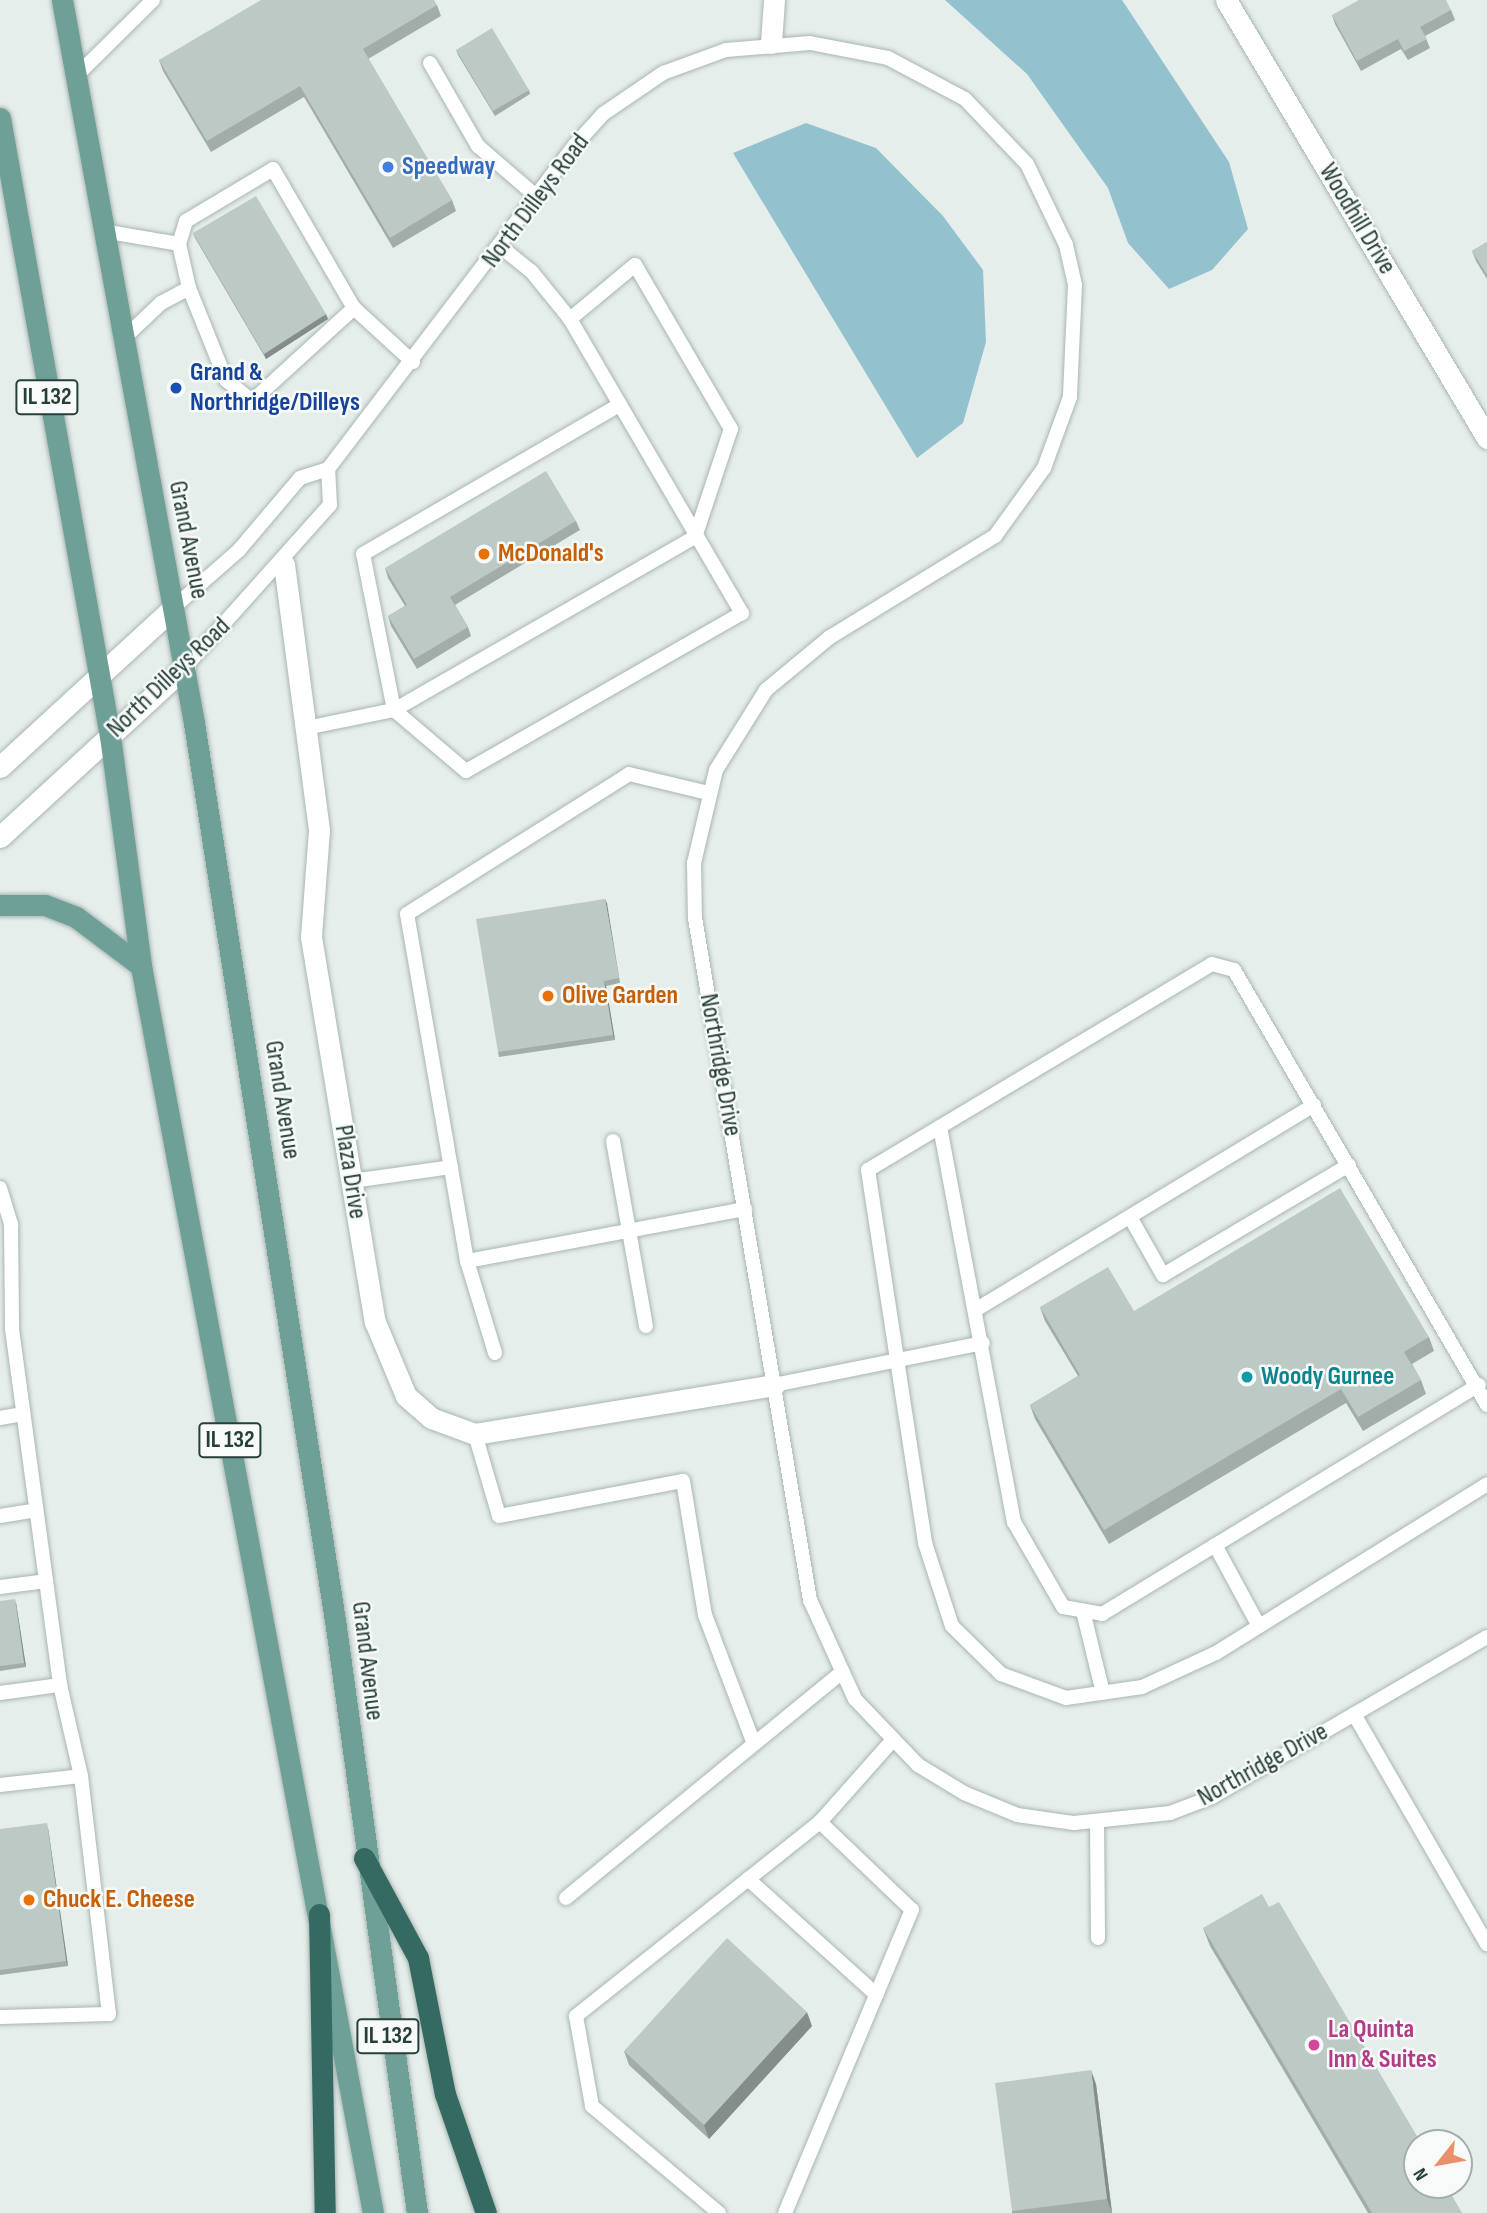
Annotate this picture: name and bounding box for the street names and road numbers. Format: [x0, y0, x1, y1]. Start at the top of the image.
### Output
street label: North Dilleys Road [476, 128, 596, 274]
street label: Woodhill Drive [1312, 158, 1402, 280]
road number: IL 132 [14, 376, 80, 418]
street label: Grand Avenue [161, 478, 215, 602]
street label: North Dilleys Road [101, 611, 237, 745]
street label: Northridge Drive [692, 991, 748, 1139]
street label: Grand Avenue [257, 1038, 307, 1162]
street label: Plaza Drive [327, 1123, 373, 1221]
road number: IL 132 [197, 1420, 263, 1460]
street label: Grand Avenue [344, 1600, 390, 1722]
street label: Northridge Drive [1192, 1716, 1334, 1814]
road number: IL 132 [355, 2015, 421, 2056]

